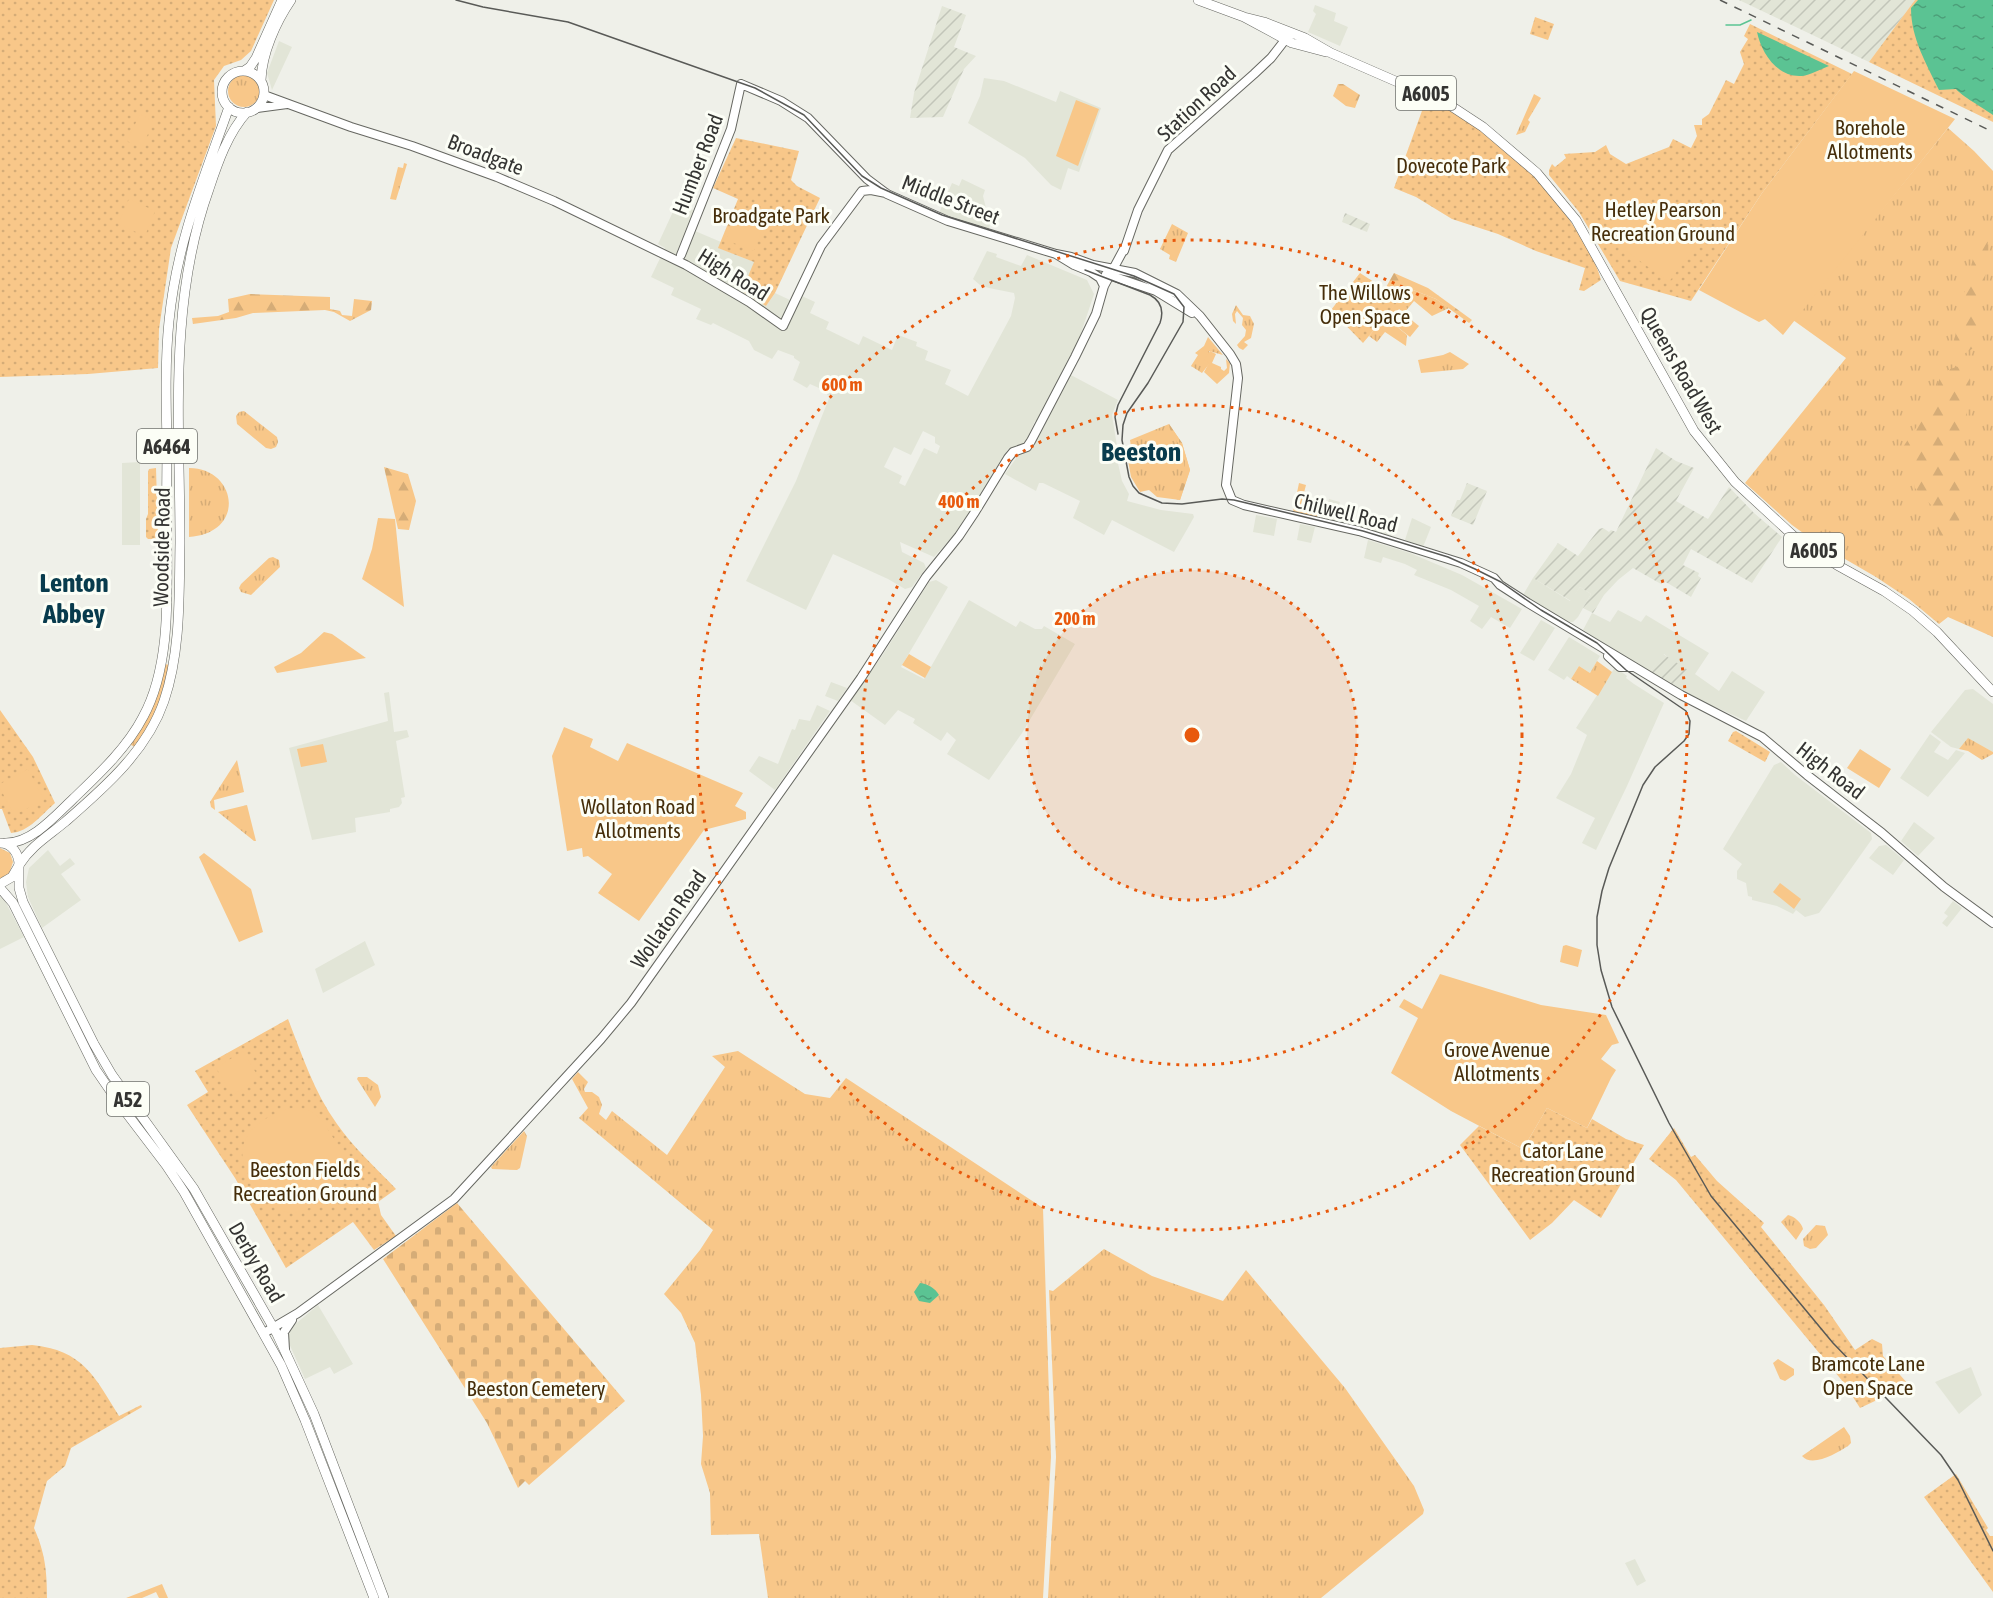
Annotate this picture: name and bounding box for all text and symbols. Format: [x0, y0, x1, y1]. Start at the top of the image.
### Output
street label: Station Road [1152, 61, 1240, 145]
road number: A6005 [1396, 76, 1456, 110]
street label: Humber Road [667, 110, 727, 218]
park label: Borehole Allotments [1827, 115, 1913, 163]
street label: Broadgate [445, 129, 527, 179]
park label: Dovecote Park [1396, 153, 1506, 177]
street label: Middle Street [899, 169, 1003, 229]
park label: Hetley Pearson Recreation Ground [1591, 197, 1735, 245]
park label: Broadgate Park [712, 203, 830, 227]
street label: High Road [694, 243, 774, 305]
park label: The Willows Open Space [1319, 280, 1411, 328]
street label: Queens Road West [1636, 302, 1728, 438]
text: 600 m [822, 374, 862, 395]
road number: A6464 [137, 429, 197, 463]
district label: Beeston [1101, 436, 1181, 467]
street label: Woodside Road [148, 487, 174, 607]
street label: Chilwell Road [1292, 488, 1400, 536]
text: 400 m [938, 491, 979, 512]
road number: A6005 [1784, 533, 1844, 567]
district label: Lenton Abbey [39, 567, 109, 629]
text: 200 m [1055, 608, 1095, 629]
centre of rings [1182, 725, 1202, 745]
street label: High Road [1792, 736, 1870, 804]
park label: Wollaton Road Allotments [581, 794, 695, 842]
street label: Wollaton Road [625, 865, 711, 973]
park label: Grove Avenue Allotments [1444, 1037, 1550, 1085]
road number: A52 [107, 1082, 149, 1116]
park label: Cator Lane Recreation Ground [1491, 1138, 1635, 1186]
park label: Beeston Fields Recreation Ground [233, 1157, 377, 1205]
street label: Derby Road [224, 1218, 290, 1306]
park label: Bramcote Lane Open Space [1811, 1351, 1925, 1399]
park label: Beeston Cemetery [467, 1376, 606, 1400]

